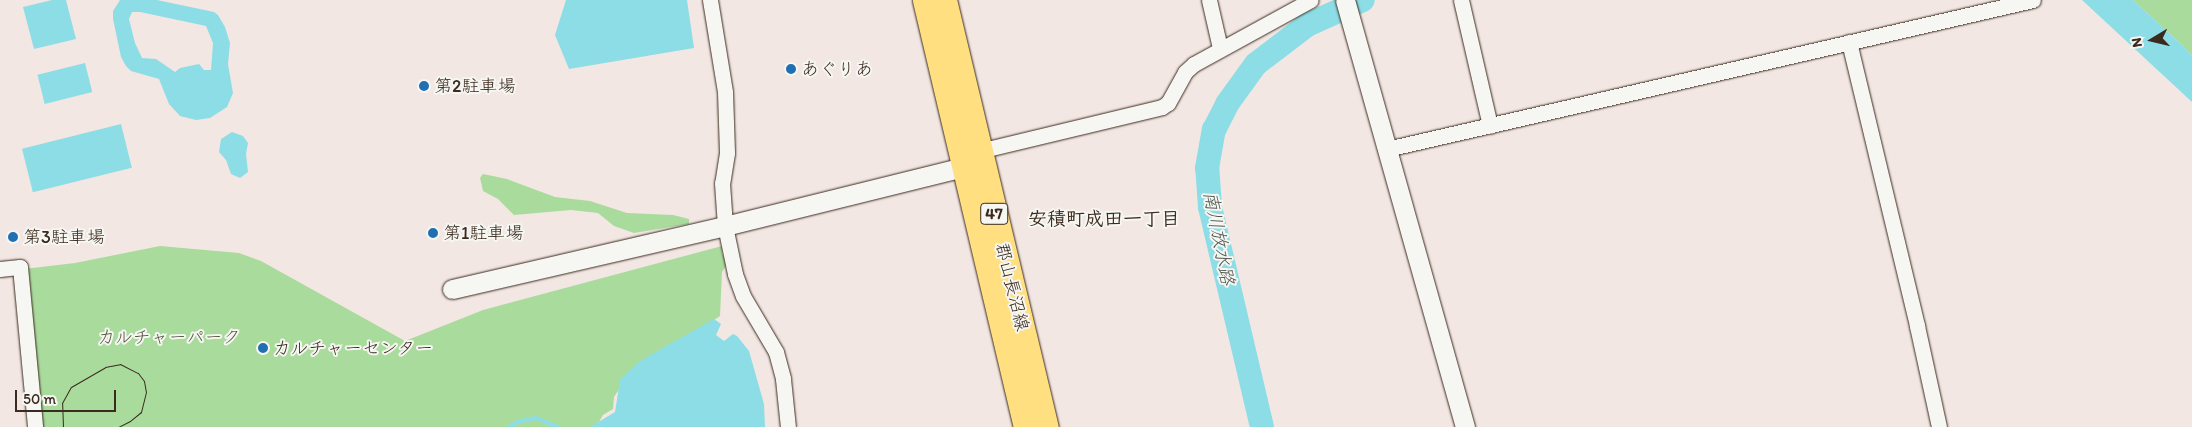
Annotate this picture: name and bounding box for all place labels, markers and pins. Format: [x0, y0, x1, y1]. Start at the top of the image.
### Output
place label: あぐりあ [801, 58, 873, 80]
marker: あぐりあ [785, 63, 797, 75]
place label: 第2駐車場 [434, 75, 515, 97]
marker: 第2駐車場 [418, 80, 430, 92]
place label: 第1駐車場 [443, 222, 523, 244]
place label: 第3駐車場 [23, 226, 105, 248]
marker: 第1駐車場 [427, 227, 439, 239]
marker: 第3駐車場 [7, 231, 19, 243]
place label: カルチャーセンター [273, 337, 435, 359]
marker: カルチャーセンター [257, 342, 269, 354]

